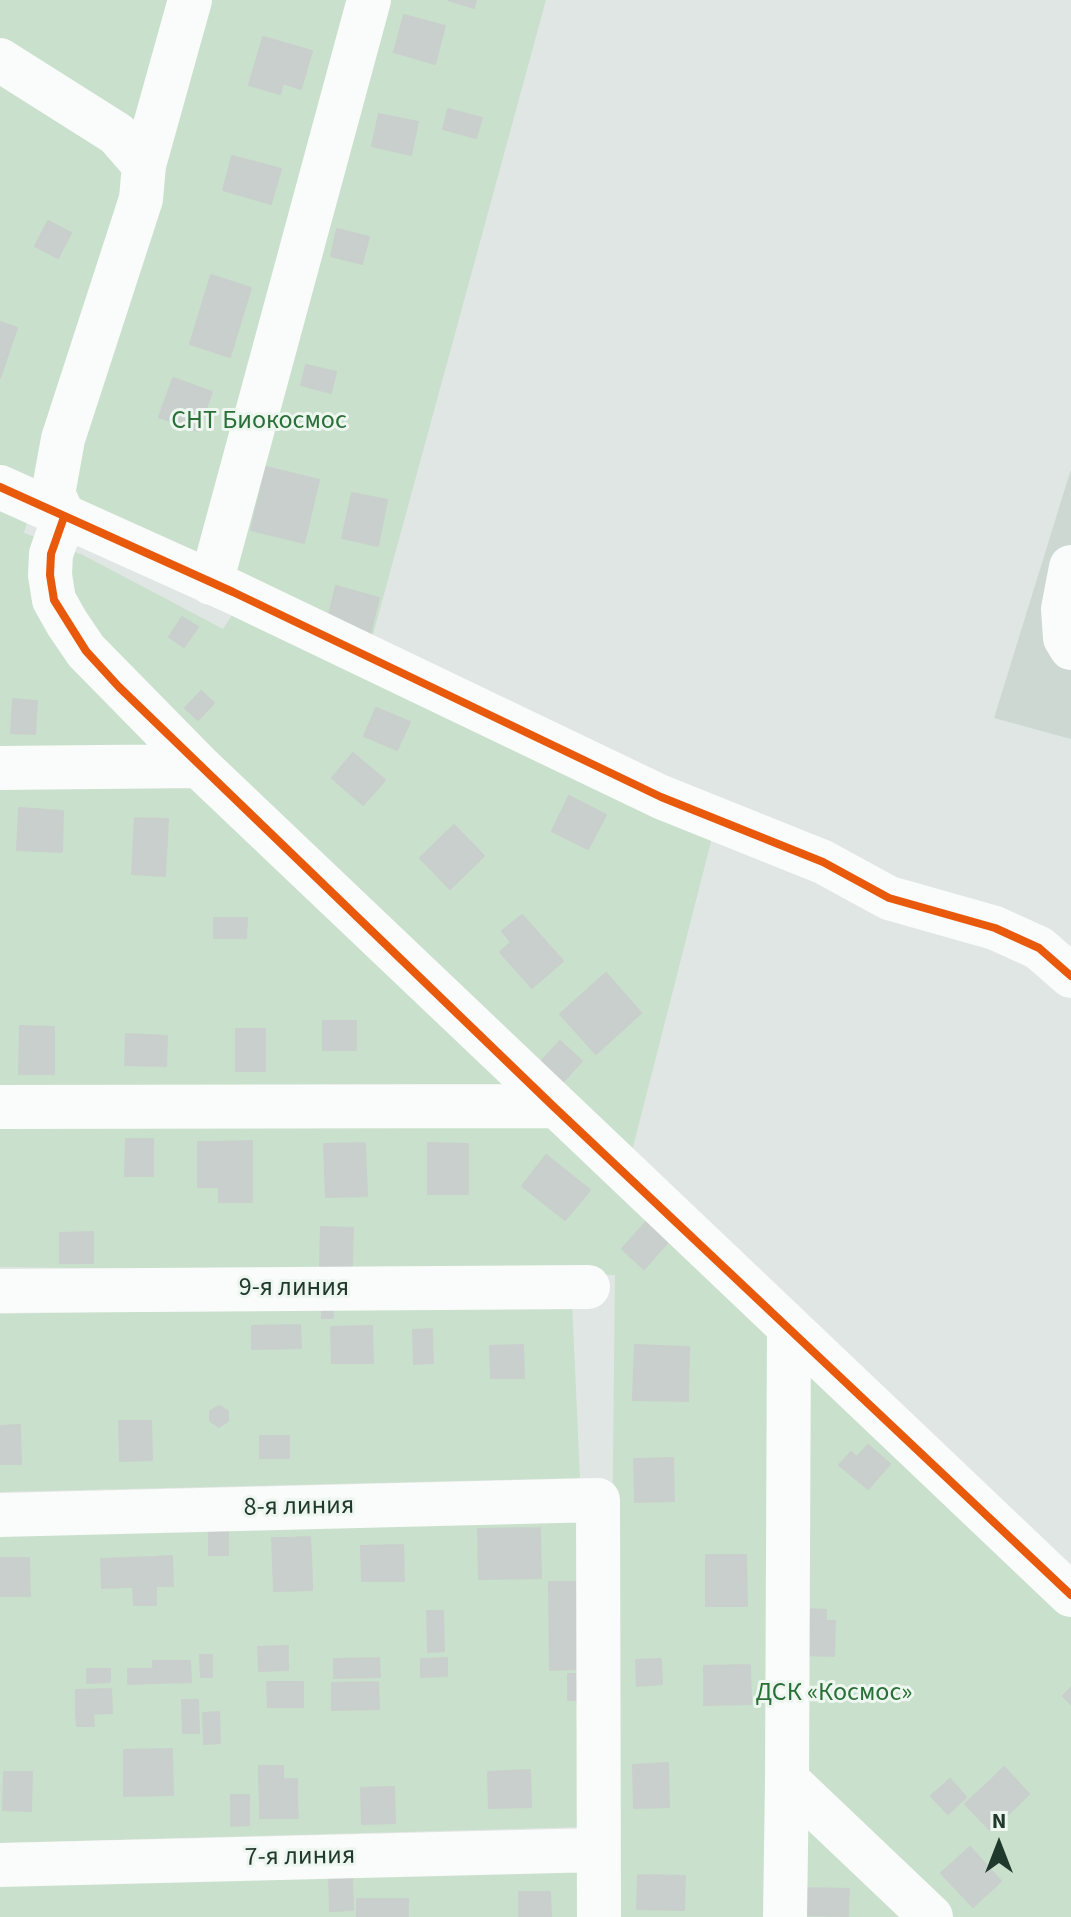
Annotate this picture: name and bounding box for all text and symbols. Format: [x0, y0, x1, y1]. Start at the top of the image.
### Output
park label: СНТ Биокосмос [171, 406, 347, 438]
street label: 9-я линия [239, 1273, 349, 1305]
street label: 8-я линия [243, 1491, 355, 1525]
park label: ДСК «Космос» [756, 1678, 912, 1710]
north arrow [959, 1805, 1039, 1885]
text: N [992, 1805, 1006, 1837]
street label: 7-я линия [244, 1841, 356, 1875]

